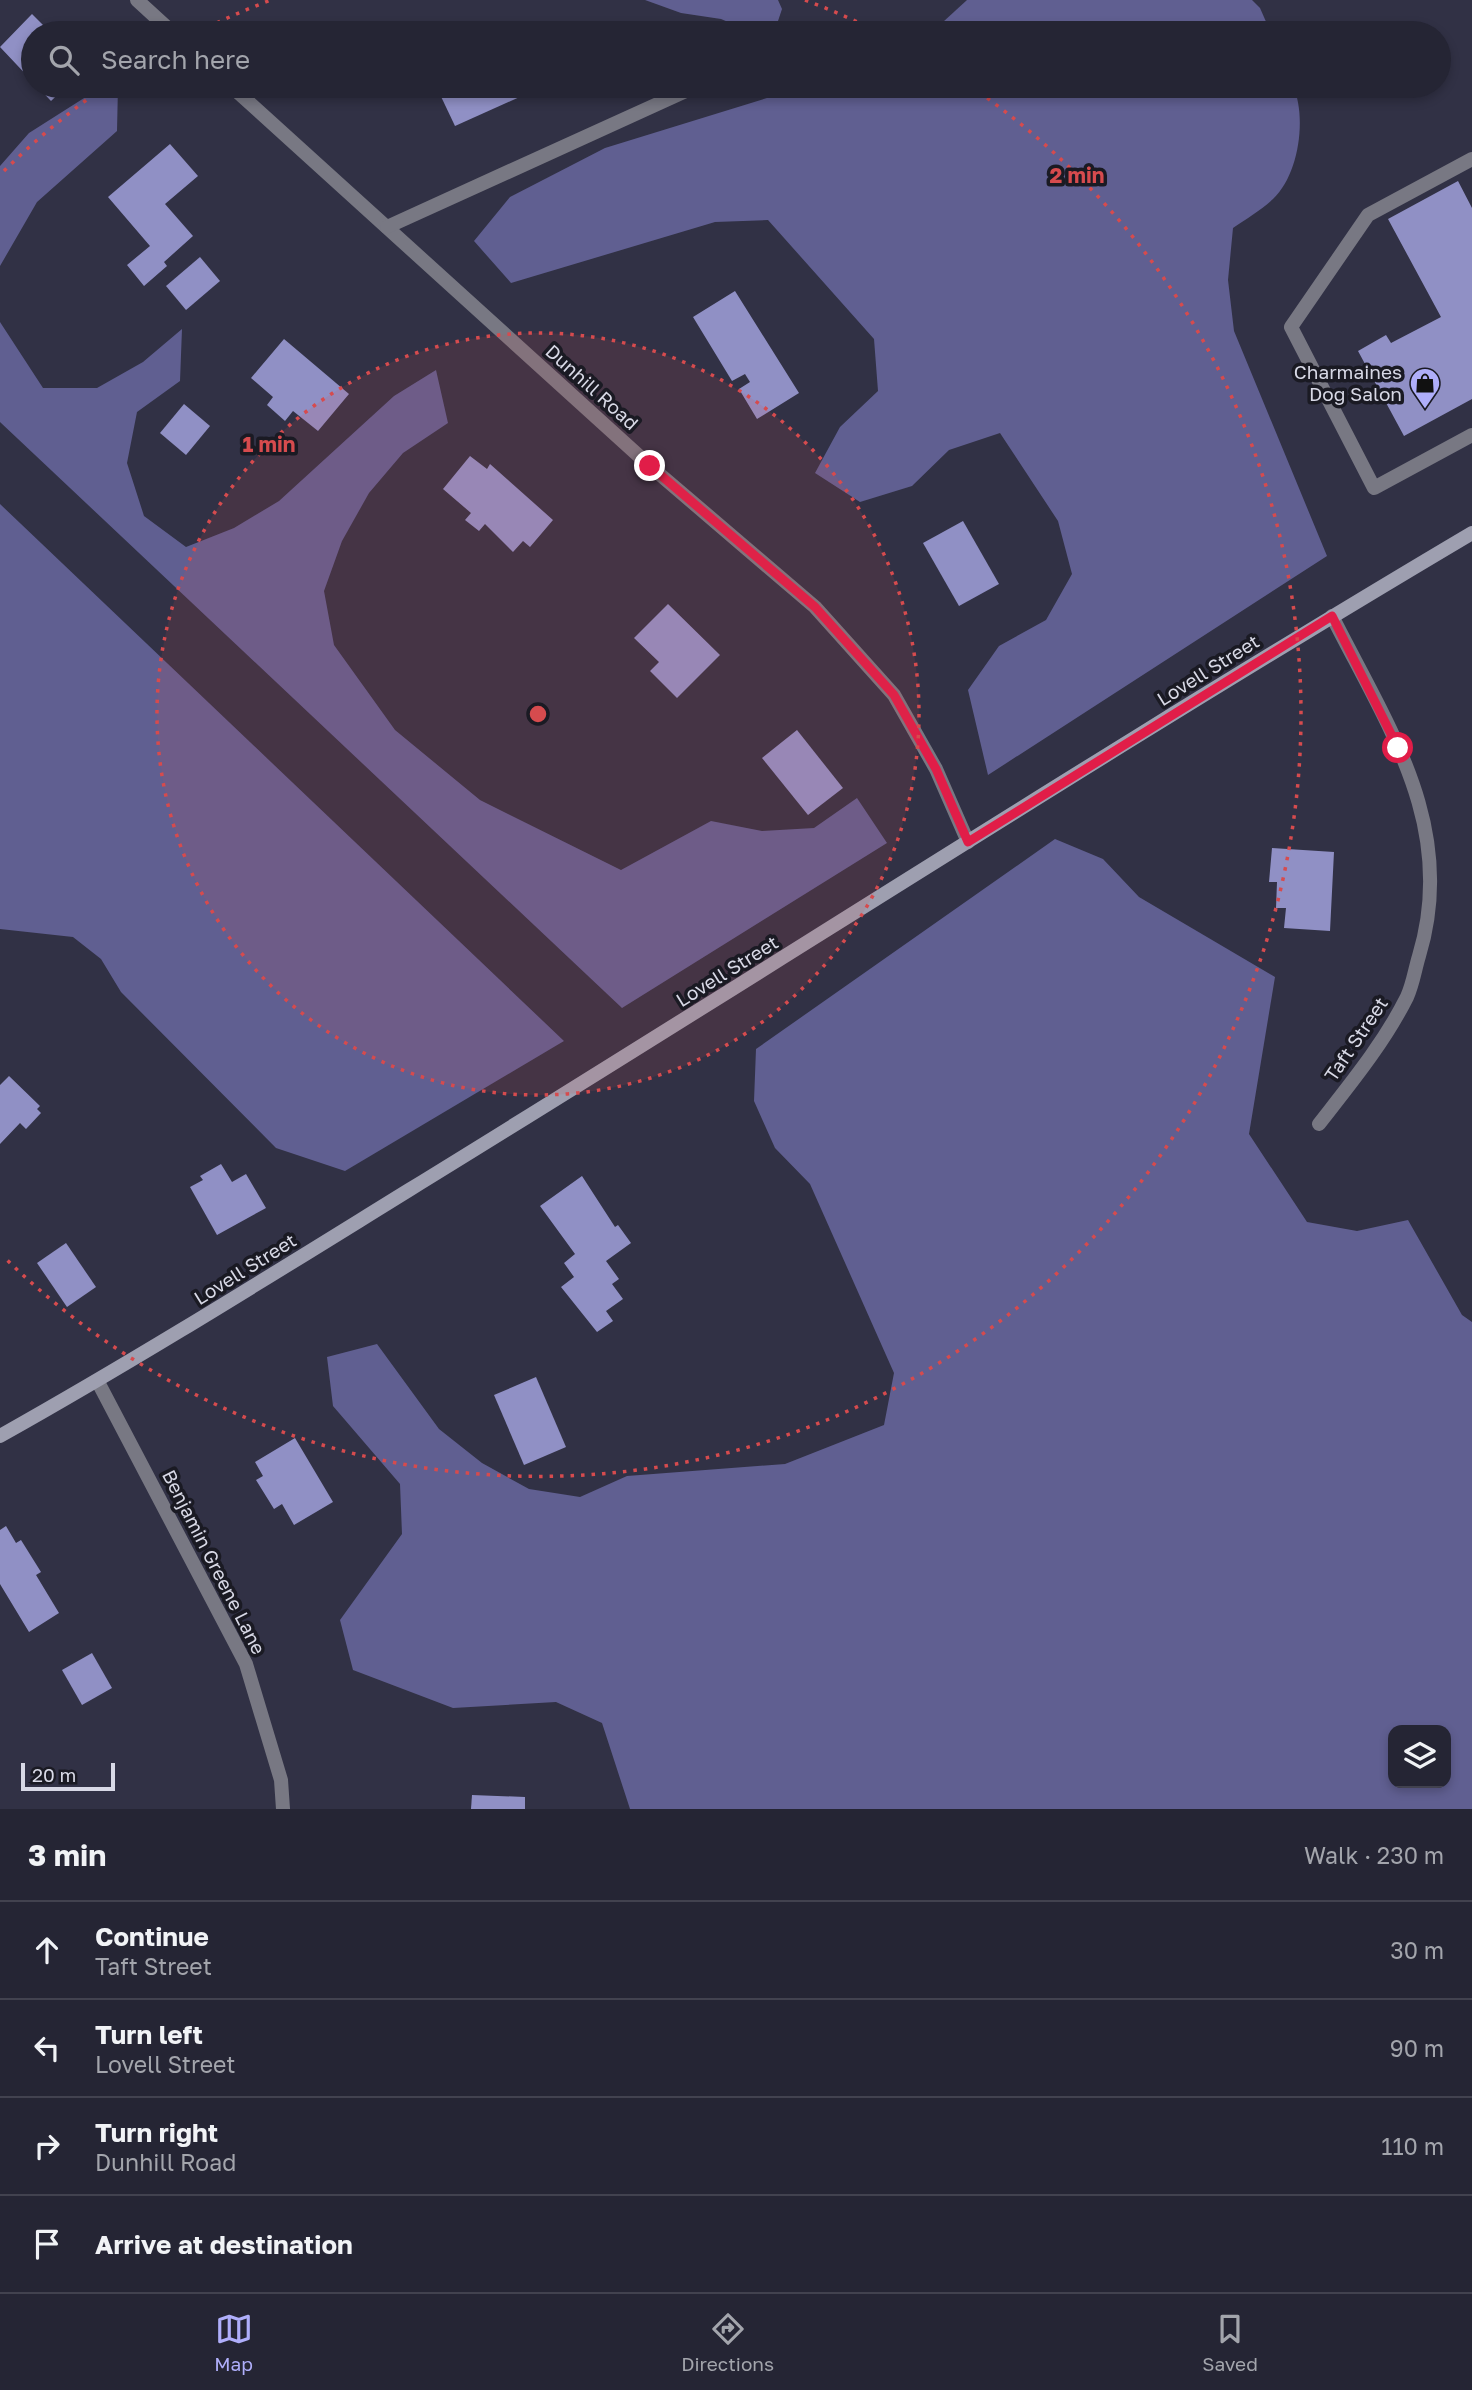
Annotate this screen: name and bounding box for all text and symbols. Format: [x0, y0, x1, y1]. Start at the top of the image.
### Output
search box [21, 21, 1451, 98]
icon: search [45, 41, 83, 79]
text: Search here [101, 44, 250, 75]
text: 2 min [1050, 162, 1104, 188]
street label: Dunhill Road [541, 339, 643, 434]
place label: Charmaines Dog Salon [1294, 360, 1402, 405]
shop icon: Charmaines Dog Salon [1408, 366, 1442, 410]
text: 1 min [243, 431, 295, 457]
route end [634, 450, 665, 481]
street label: Lovell Street [1152, 629, 1263, 710]
centre of rings [526, 702, 550, 726]
route start [1382, 732, 1413, 763]
street label: Lovell Street [671, 930, 782, 1011]
street label: Taft Street [1319, 992, 1392, 1085]
street label: Lovell Street [189, 1228, 300, 1309]
street label: Benjamin Greene Lane [158, 1466, 271, 1658]
map controls [1388, 1725, 1451, 1788]
button: layers [1388, 1725, 1451, 1788]
scale bar [21, 1760, 116, 1792]
text: 20 m [32, 1763, 76, 1786]
text: 3 min [28, 1837, 106, 1873]
text: Walk · 230 m [1304, 1841, 1444, 1869]
text: Continue [95, 1921, 209, 1952]
icon: ahead [28, 1931, 66, 1969]
text: 30 m [1390, 1936, 1444, 1964]
text: Taft Street [95, 1952, 212, 1980]
text: Turn left [95, 2019, 203, 2050]
icon: left [28, 2029, 66, 2067]
text: 90 m [1390, 2034, 1444, 2062]
text: Lovell Street [95, 2050, 236, 2078]
text: Turn right [95, 2117, 218, 2148]
icon: right [28, 2127, 66, 2165]
text: 110 m [1381, 2132, 1444, 2160]
text: Dunhill Road [95, 2148, 236, 2176]
icon: arrive [28, 2225, 66, 2263]
text: Arrive at destination [95, 2229, 353, 2260]
tab: Map [214, 2310, 253, 2375]
tab: Directions [681, 2310, 774, 2375]
tab: Saved [1202, 2310, 1258, 2375]

